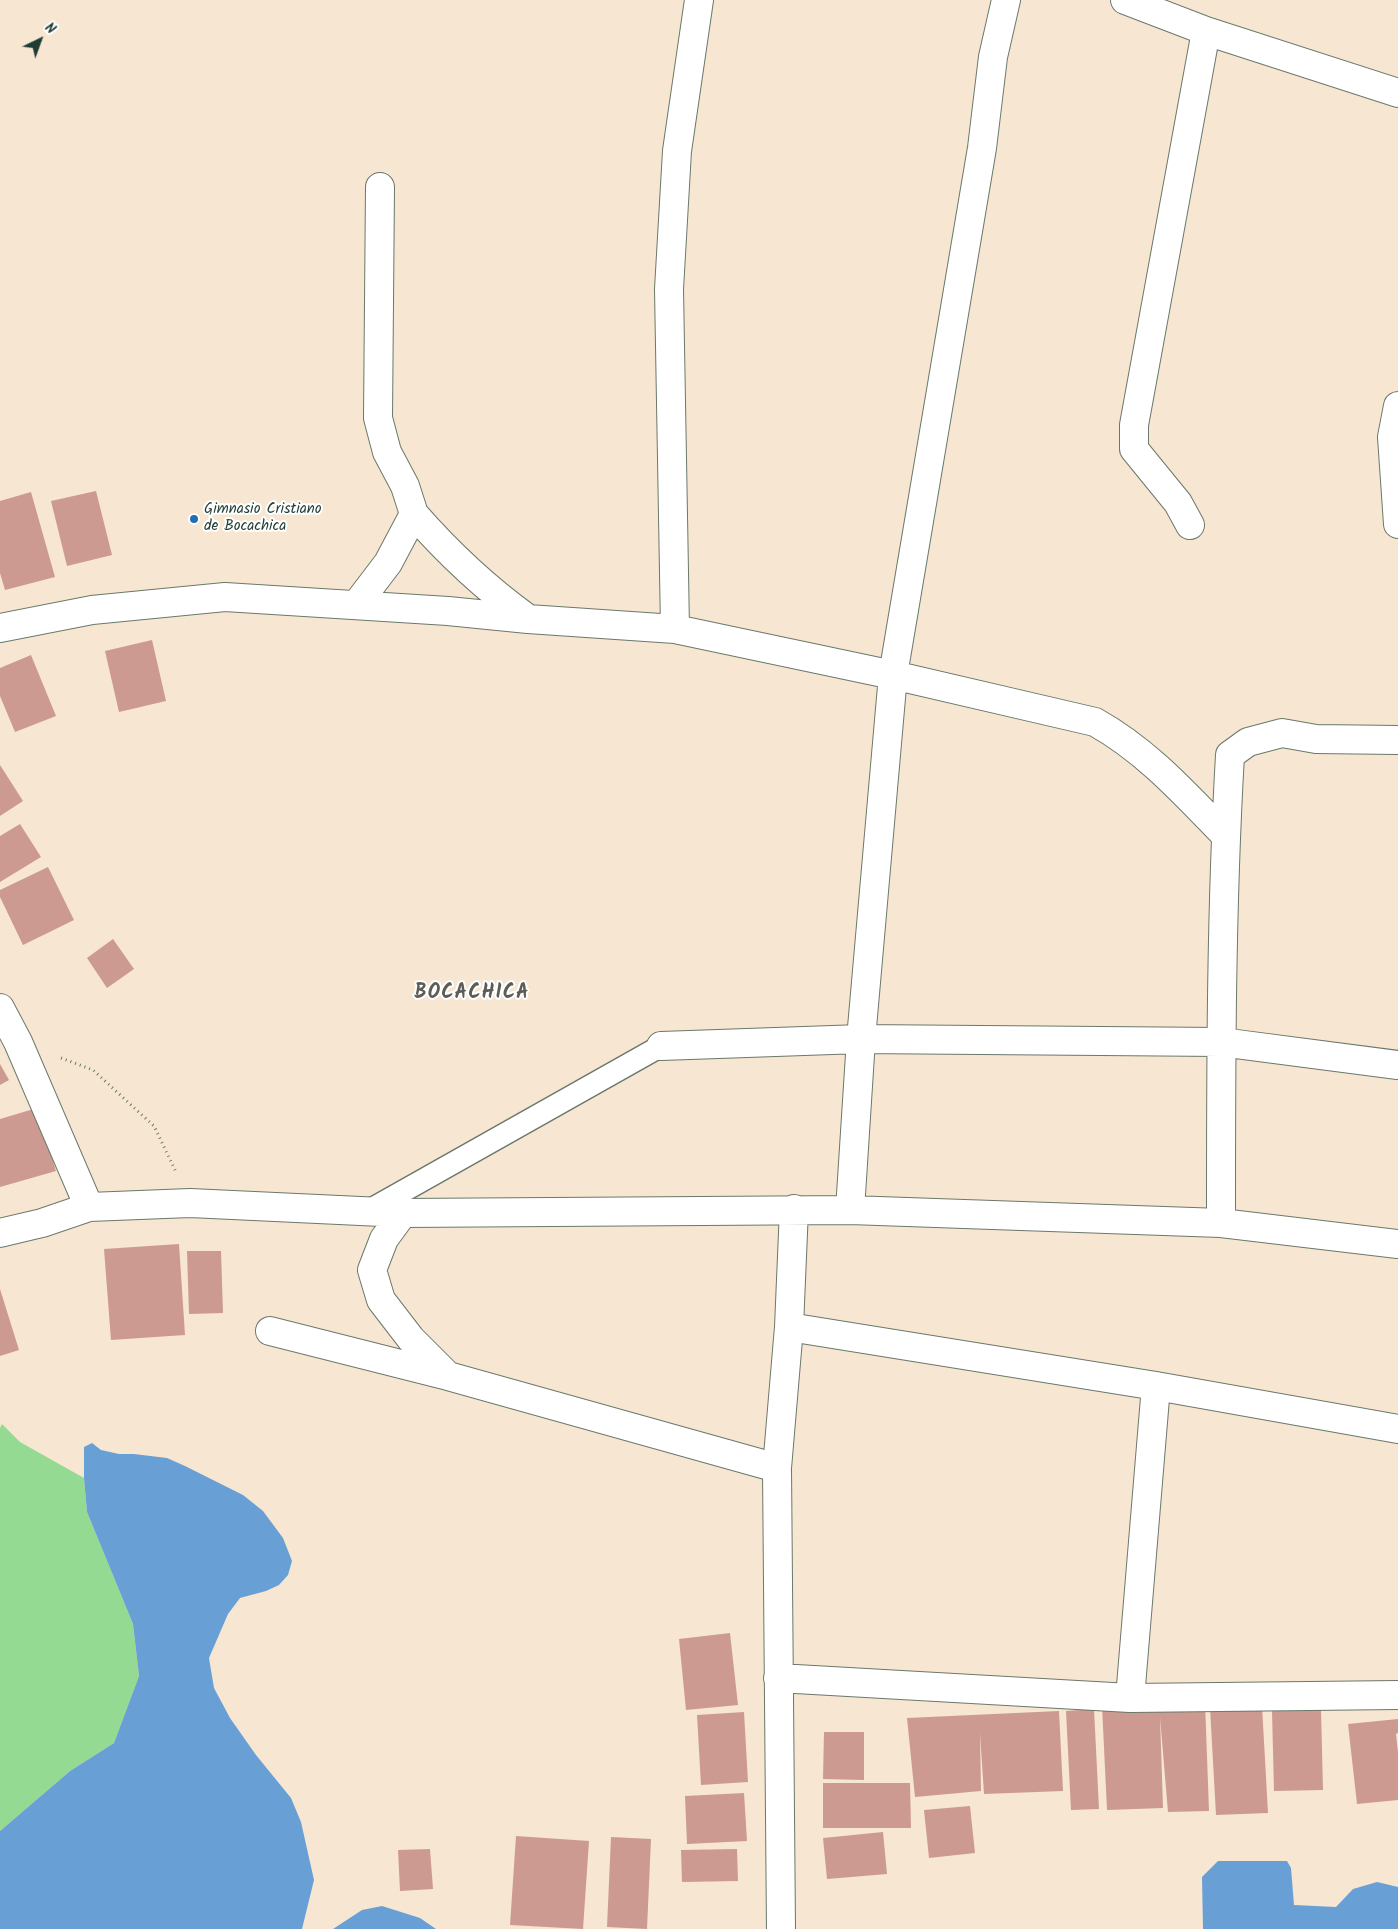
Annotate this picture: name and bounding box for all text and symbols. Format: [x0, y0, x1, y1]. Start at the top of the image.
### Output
north arrow [15, 15, 65, 65]
text: N [39, 18, 61, 40]
place label: Gimnasio Cristiano de Bocachica [204, 501, 322, 536]
marker: Gimnasio Cristiano de Bocachica [188, 513, 200, 525]
district label: BOCACHICA [413, 983, 531, 1007]

